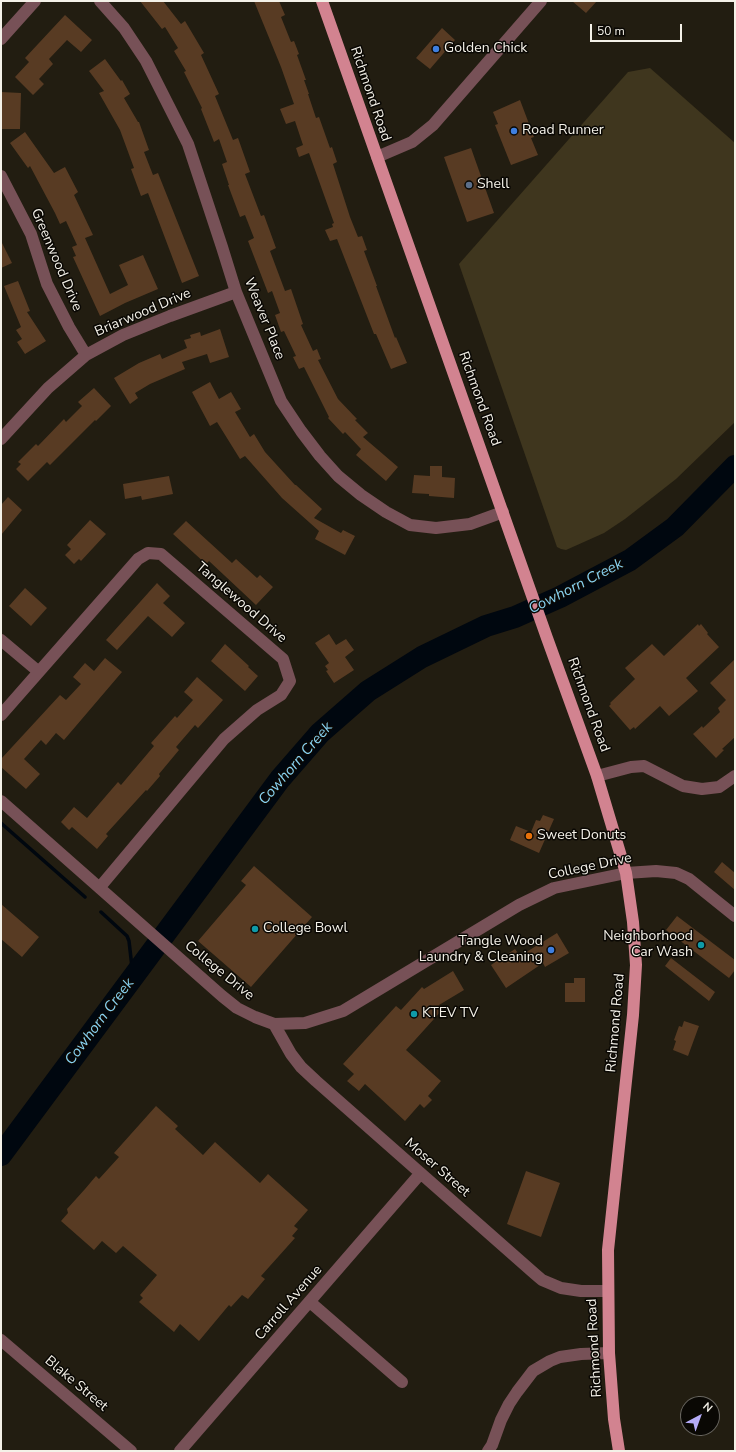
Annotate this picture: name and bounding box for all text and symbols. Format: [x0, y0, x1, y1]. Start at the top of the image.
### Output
scale bar [592, 16, 684, 42]
text: 50 m [597, 23, 625, 39]
place label: Golden Chick [444, 41, 527, 57]
street label: Richmond Road [346, 44, 394, 144]
marker: Golden Chick [431, 44, 441, 54]
place label: Road Runner [522, 123, 604, 139]
marker: Road Runner [509, 126, 519, 136]
place label: Shell [477, 177, 509, 193]
marker: Shell [464, 180, 474, 190]
street label: Greenwood Drive [27, 206, 85, 314]
street label: Weaver Place [240, 276, 288, 362]
street label: Briarwood Drive [92, 285, 194, 341]
street label: Richmond Road [454, 350, 504, 448]
water label: Cowhorn Creek [526, 555, 626, 619]
street label: Tanglewood Drive [192, 559, 290, 647]
street label: Richmond Road [563, 656, 613, 754]
water label: Cowhorn Creek [255, 719, 337, 809]
place label: Sweet Donuts [537, 828, 626, 844]
marker: Sweet Donuts [524, 831, 534, 841]
street label: College Drive [547, 850, 633, 884]
place label: College Bowl [263, 921, 348, 937]
marker: College Bowl [250, 924, 260, 934]
place label: Neighborhood Car Wash [603, 929, 693, 962]
place label: Tangle Wood Laundry & Cleaning [419, 934, 543, 966]
street label: College Drive [181, 938, 257, 1004]
marker: Neighborhood Car Wash [696, 940, 706, 950]
marker: Tangle Wood Laundry & Cleaning [546, 945, 556, 955]
street label: Richmond Road [603, 973, 629, 1073]
water label: Cowhorn Creek [62, 975, 138, 1069]
place label: KTEV TV [422, 1006, 478, 1022]
marker: KTEV TV [409, 1009, 419, 1019]
street label: Moser Street [401, 1135, 473, 1201]
street label: Carroll Avenue [252, 1262, 326, 1344]
street label: Richmond Road [584, 1298, 606, 1398]
street label: Blake Street [41, 1353, 111, 1415]
north arrow [680, 1396, 720, 1436]
text: N [700, 1399, 716, 1416]

